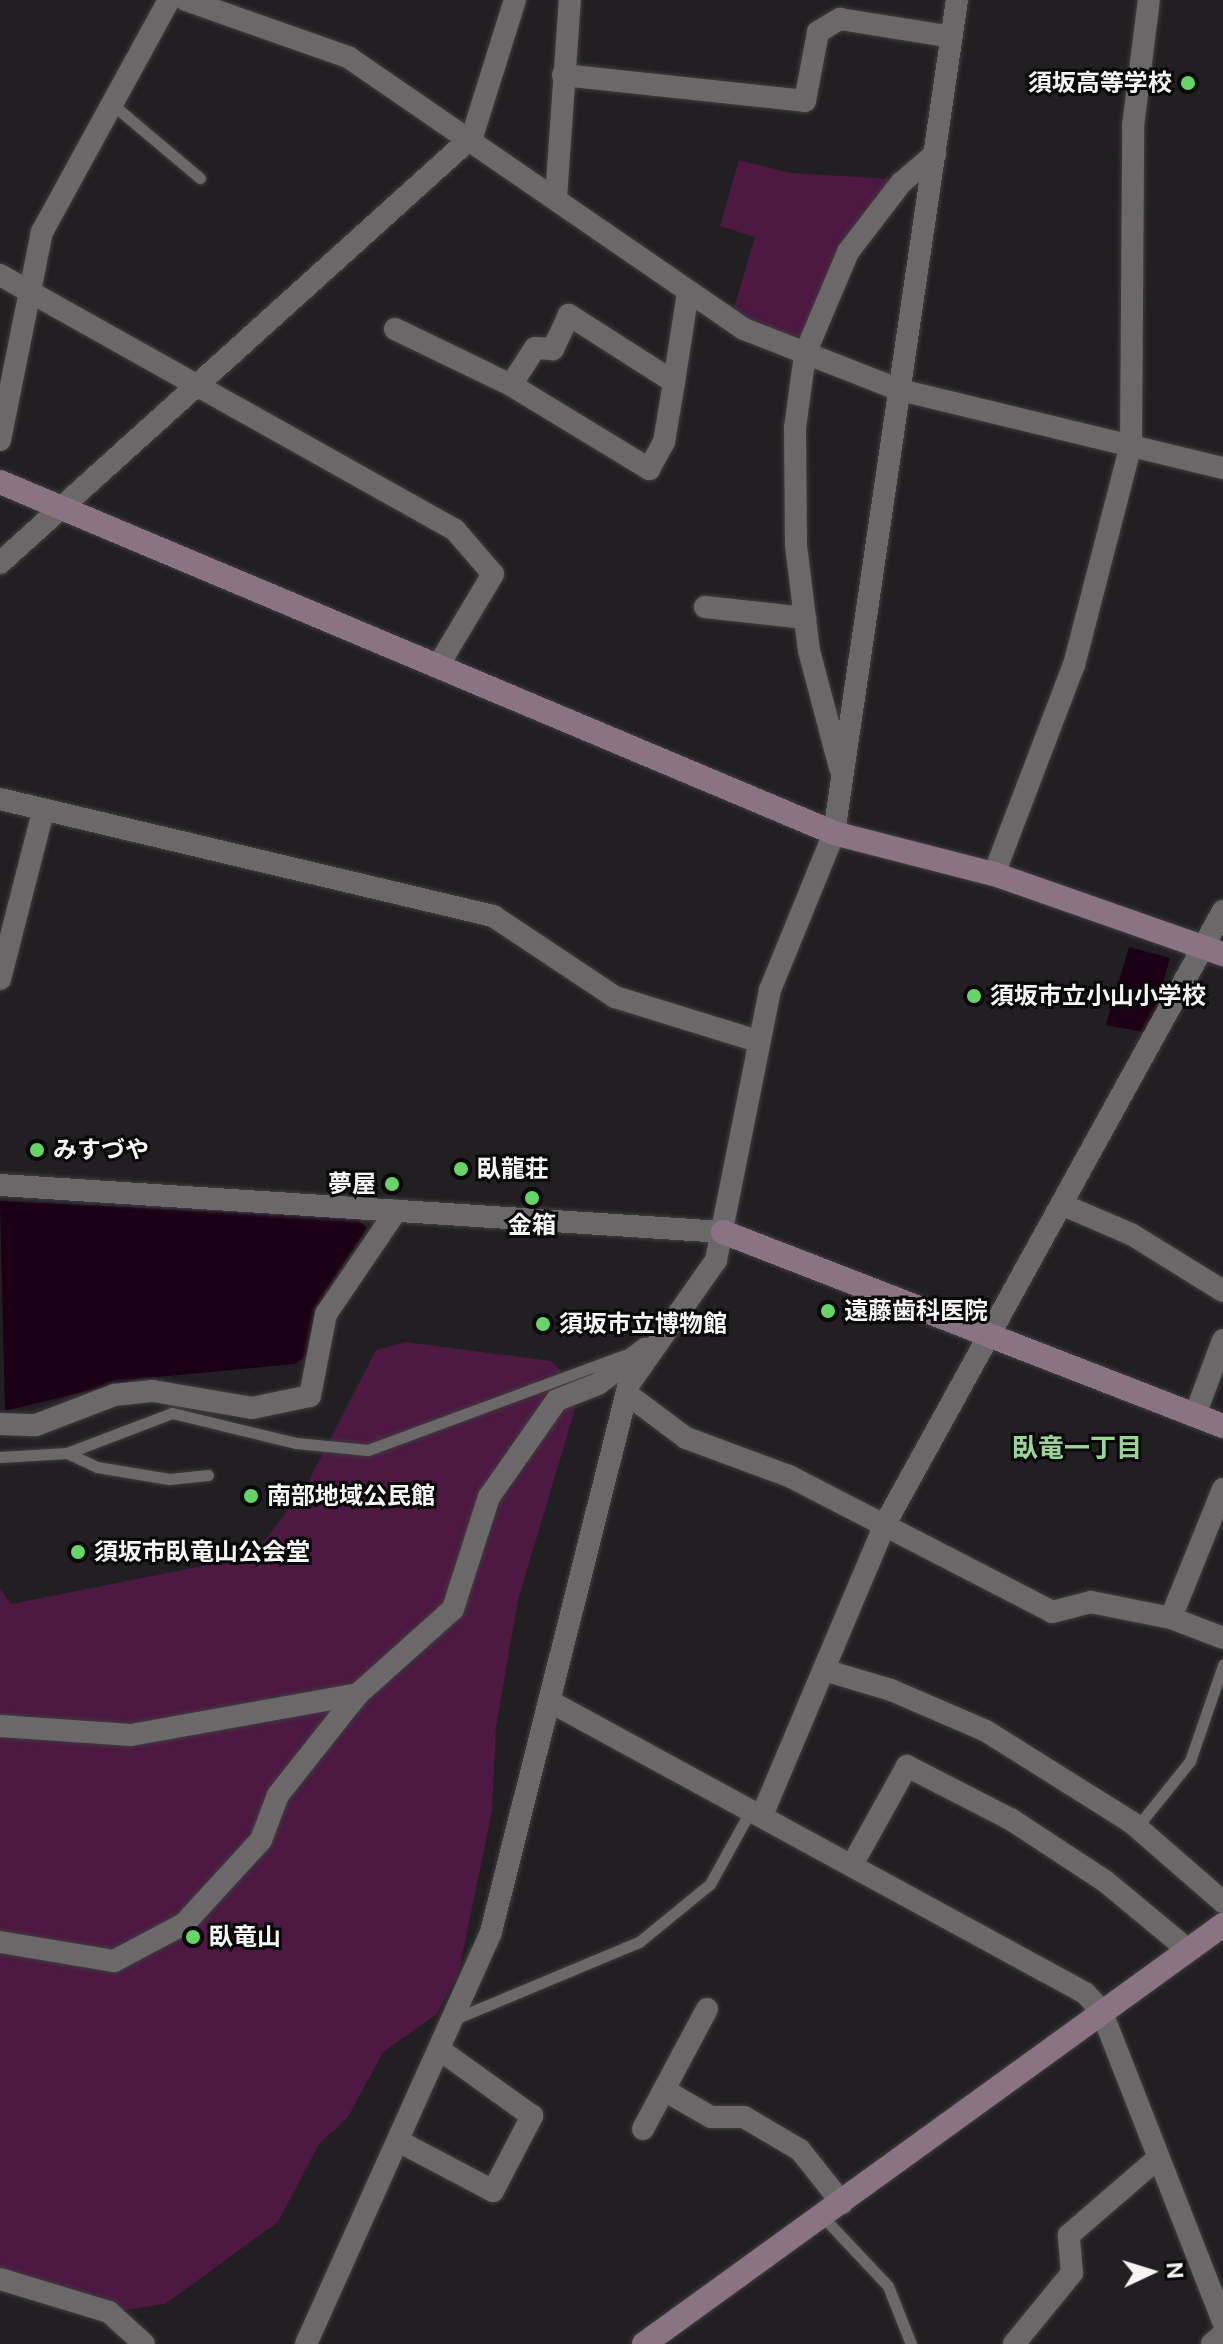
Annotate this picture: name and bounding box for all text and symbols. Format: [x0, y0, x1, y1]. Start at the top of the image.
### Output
place label: 須坂高等学校 [1028, 69, 1172, 97]
marker: 須坂高等学校 [1179, 74, 1197, 92]
place label: 須坂市立小山小学校 [990, 982, 1206, 1010]
marker: 須坂市立小山小学校 [965, 987, 983, 1005]
place label: みすづや [53, 1136, 149, 1164]
marker: みすづや [28, 1141, 46, 1159]
place label: 臥龍荘 [477, 1155, 549, 1183]
marker: 臥龍荘 [452, 1160, 470, 1178]
place label: 夢屋 [328, 1170, 376, 1198]
marker: 夢屋 [383, 1175, 401, 1193]
marker: 金箱 [523, 1189, 541, 1207]
place label: 金箱 [508, 1211, 556, 1239]
place label: 遠藤歯科医院 [844, 1297, 988, 1325]
marker: 遠藤歯科医院 [819, 1302, 837, 1320]
place label: 須坂市立博物館 [559, 1310, 727, 1338]
marker: 須坂市立博物館 [534, 1315, 552, 1333]
district label: 臥竜一丁目 [1012, 1432, 1142, 1464]
place label: 南部地域公民館 [267, 1482, 435, 1510]
marker: 南部地域公民館 [242, 1487, 260, 1505]
place label: 須坂市臥竜山公会堂 [94, 1538, 310, 1566]
marker: 須坂市臥竜山公会堂 [69, 1543, 87, 1561]
place label: 臥竜山 [209, 1923, 281, 1951]
marker: 臥竜山 [184, 1928, 202, 1946]
north arrow [1111, 2232, 1191, 2312]
text: N [1161, 2261, 1189, 2280]

